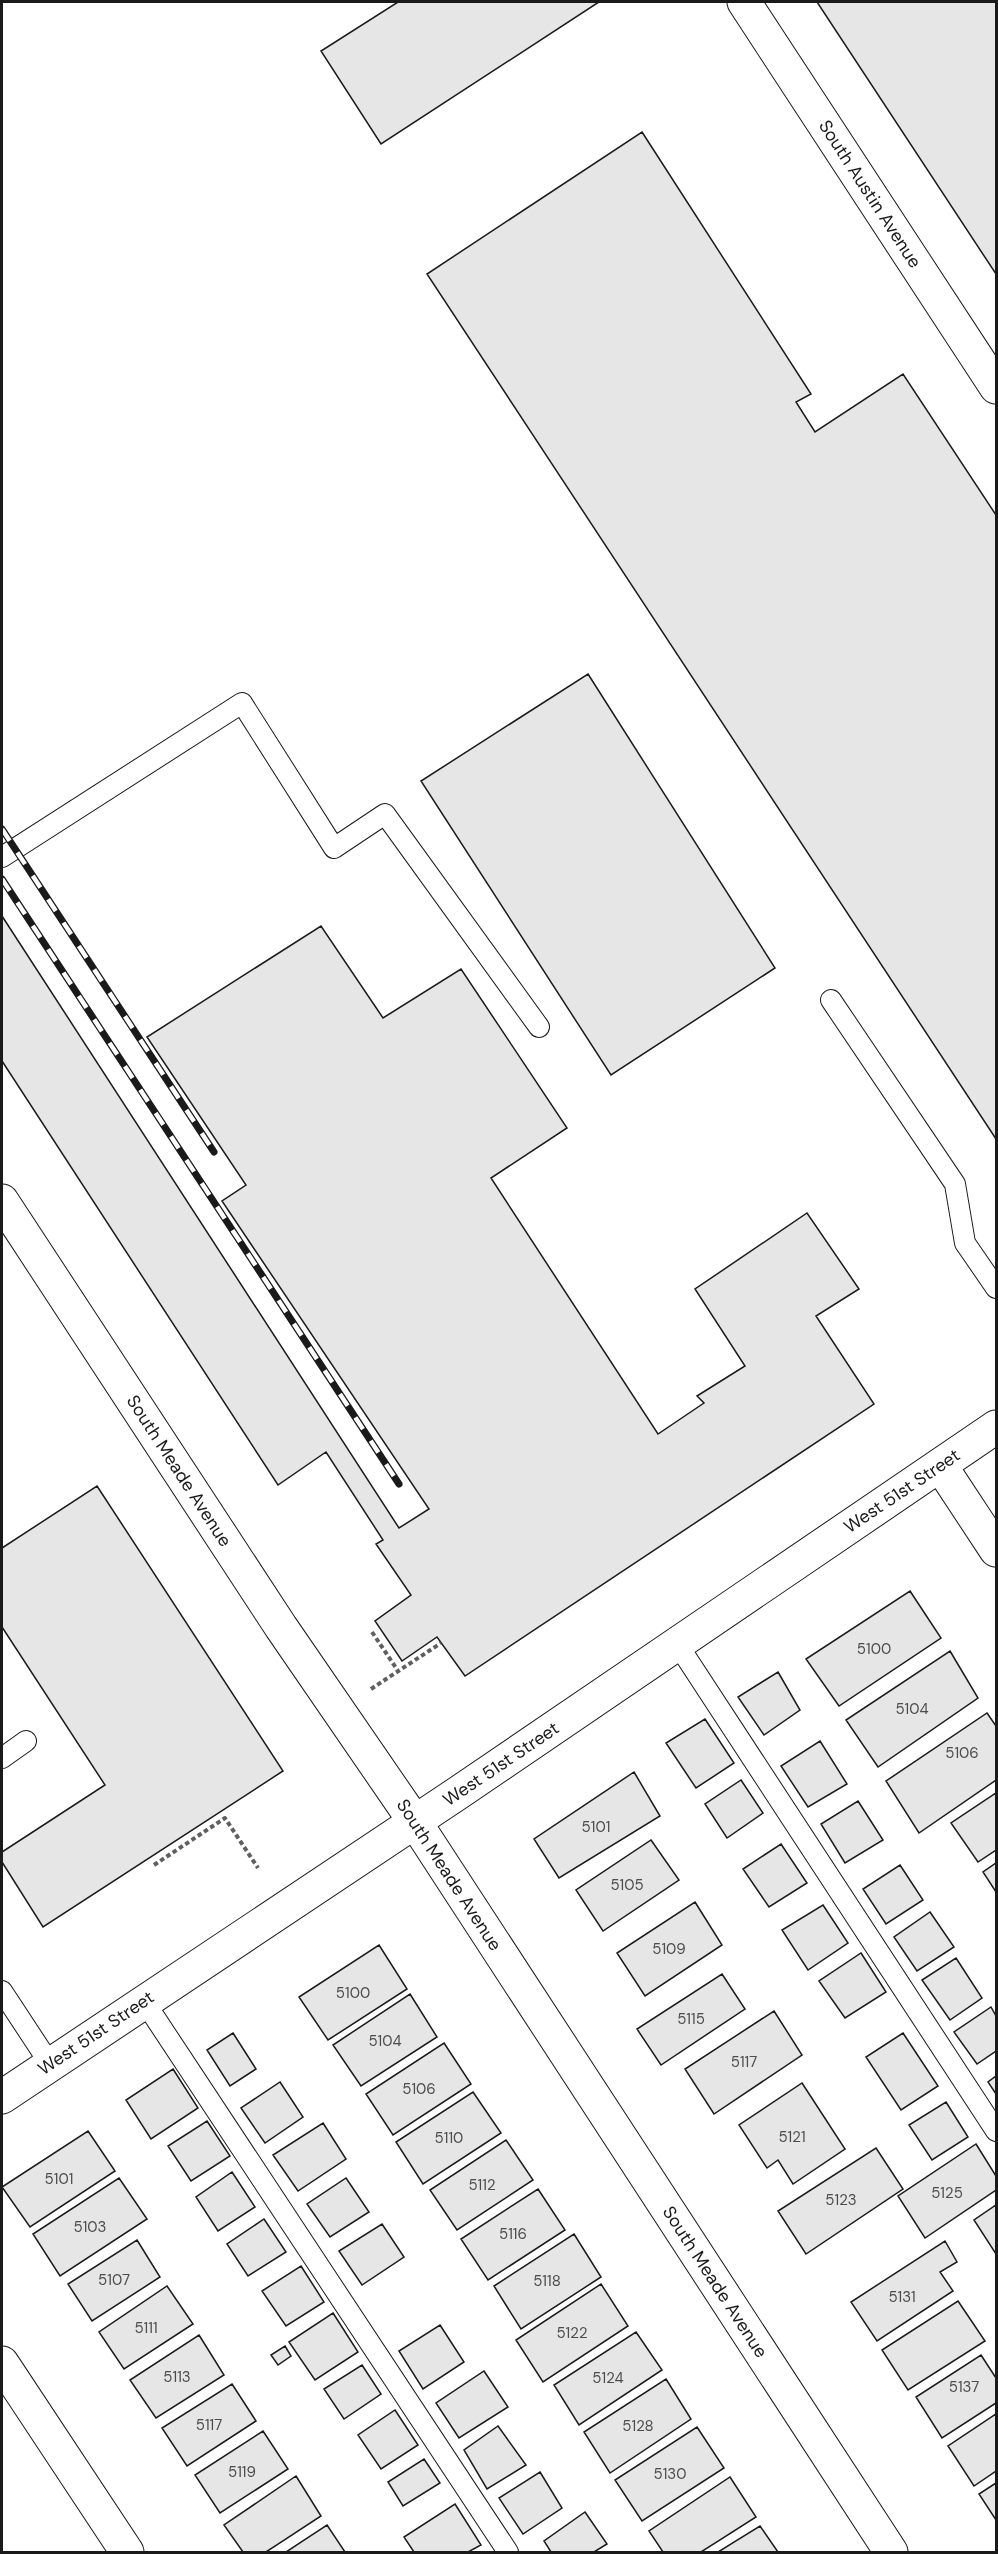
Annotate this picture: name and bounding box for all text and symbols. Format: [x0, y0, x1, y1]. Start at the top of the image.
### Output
street label: South Austin Avenue [813, 115, 927, 273]
street label: South Meade Avenue [121, 1391, 237, 1551]
street label: West 51st Street [839, 1443, 965, 1539]
house number: 5100 [857, 1639, 891, 1659]
house number: 5104 [895, 1699, 929, 1719]
street label: West 51st Street [438, 1716, 564, 1812]
house number: 5106 [945, 1743, 979, 1763]
street label: South Meade Avenue [391, 1795, 507, 1955]
house number: 5101 [582, 1817, 610, 1837]
house number: 5105 [610, 1875, 644, 1895]
house number: 5109 [652, 1939, 686, 1959]
house number: 5100 [336, 1983, 370, 2003]
street label: West 51st Street [33, 1985, 159, 2081]
house number: 5115 [677, 2009, 705, 2029]
house number: 5104 [368, 2031, 402, 2051]
house number: 5117 [731, 2052, 757, 2072]
house number: 5106 [402, 2079, 436, 2099]
house number: 5121 [778, 2127, 806, 2147]
house number: 5110 [435, 2128, 463, 2148]
house number: 5101 [45, 2169, 73, 2189]
house number: 5112 [468, 2175, 496, 2195]
house number: 5125 [931, 2183, 963, 2203]
house number: 5123 [825, 2190, 857, 2210]
street label: South Meade Avenue [657, 2202, 773, 2362]
house number: 5103 [74, 2217, 106, 2237]
house number: 5116 [499, 2224, 527, 2244]
house number: 5107 [98, 2270, 130, 2290]
house number: 5118 [533, 2271, 561, 2291]
house number: 5131 [888, 2287, 916, 2307]
house number: 5111 [134, 2318, 158, 2338]
house number: 5122 [556, 2323, 588, 2343]
house number: 5113 [163, 2367, 191, 2387]
house number: 5124 [592, 2368, 624, 2388]
house number: 5137 [949, 2377, 979, 2397]
house number: 5117 [196, 2415, 222, 2435]
house number: 5128 [622, 2416, 654, 2436]
house number: 5119 [228, 2462, 256, 2482]
house number: 5130 [654, 2464, 686, 2484]

